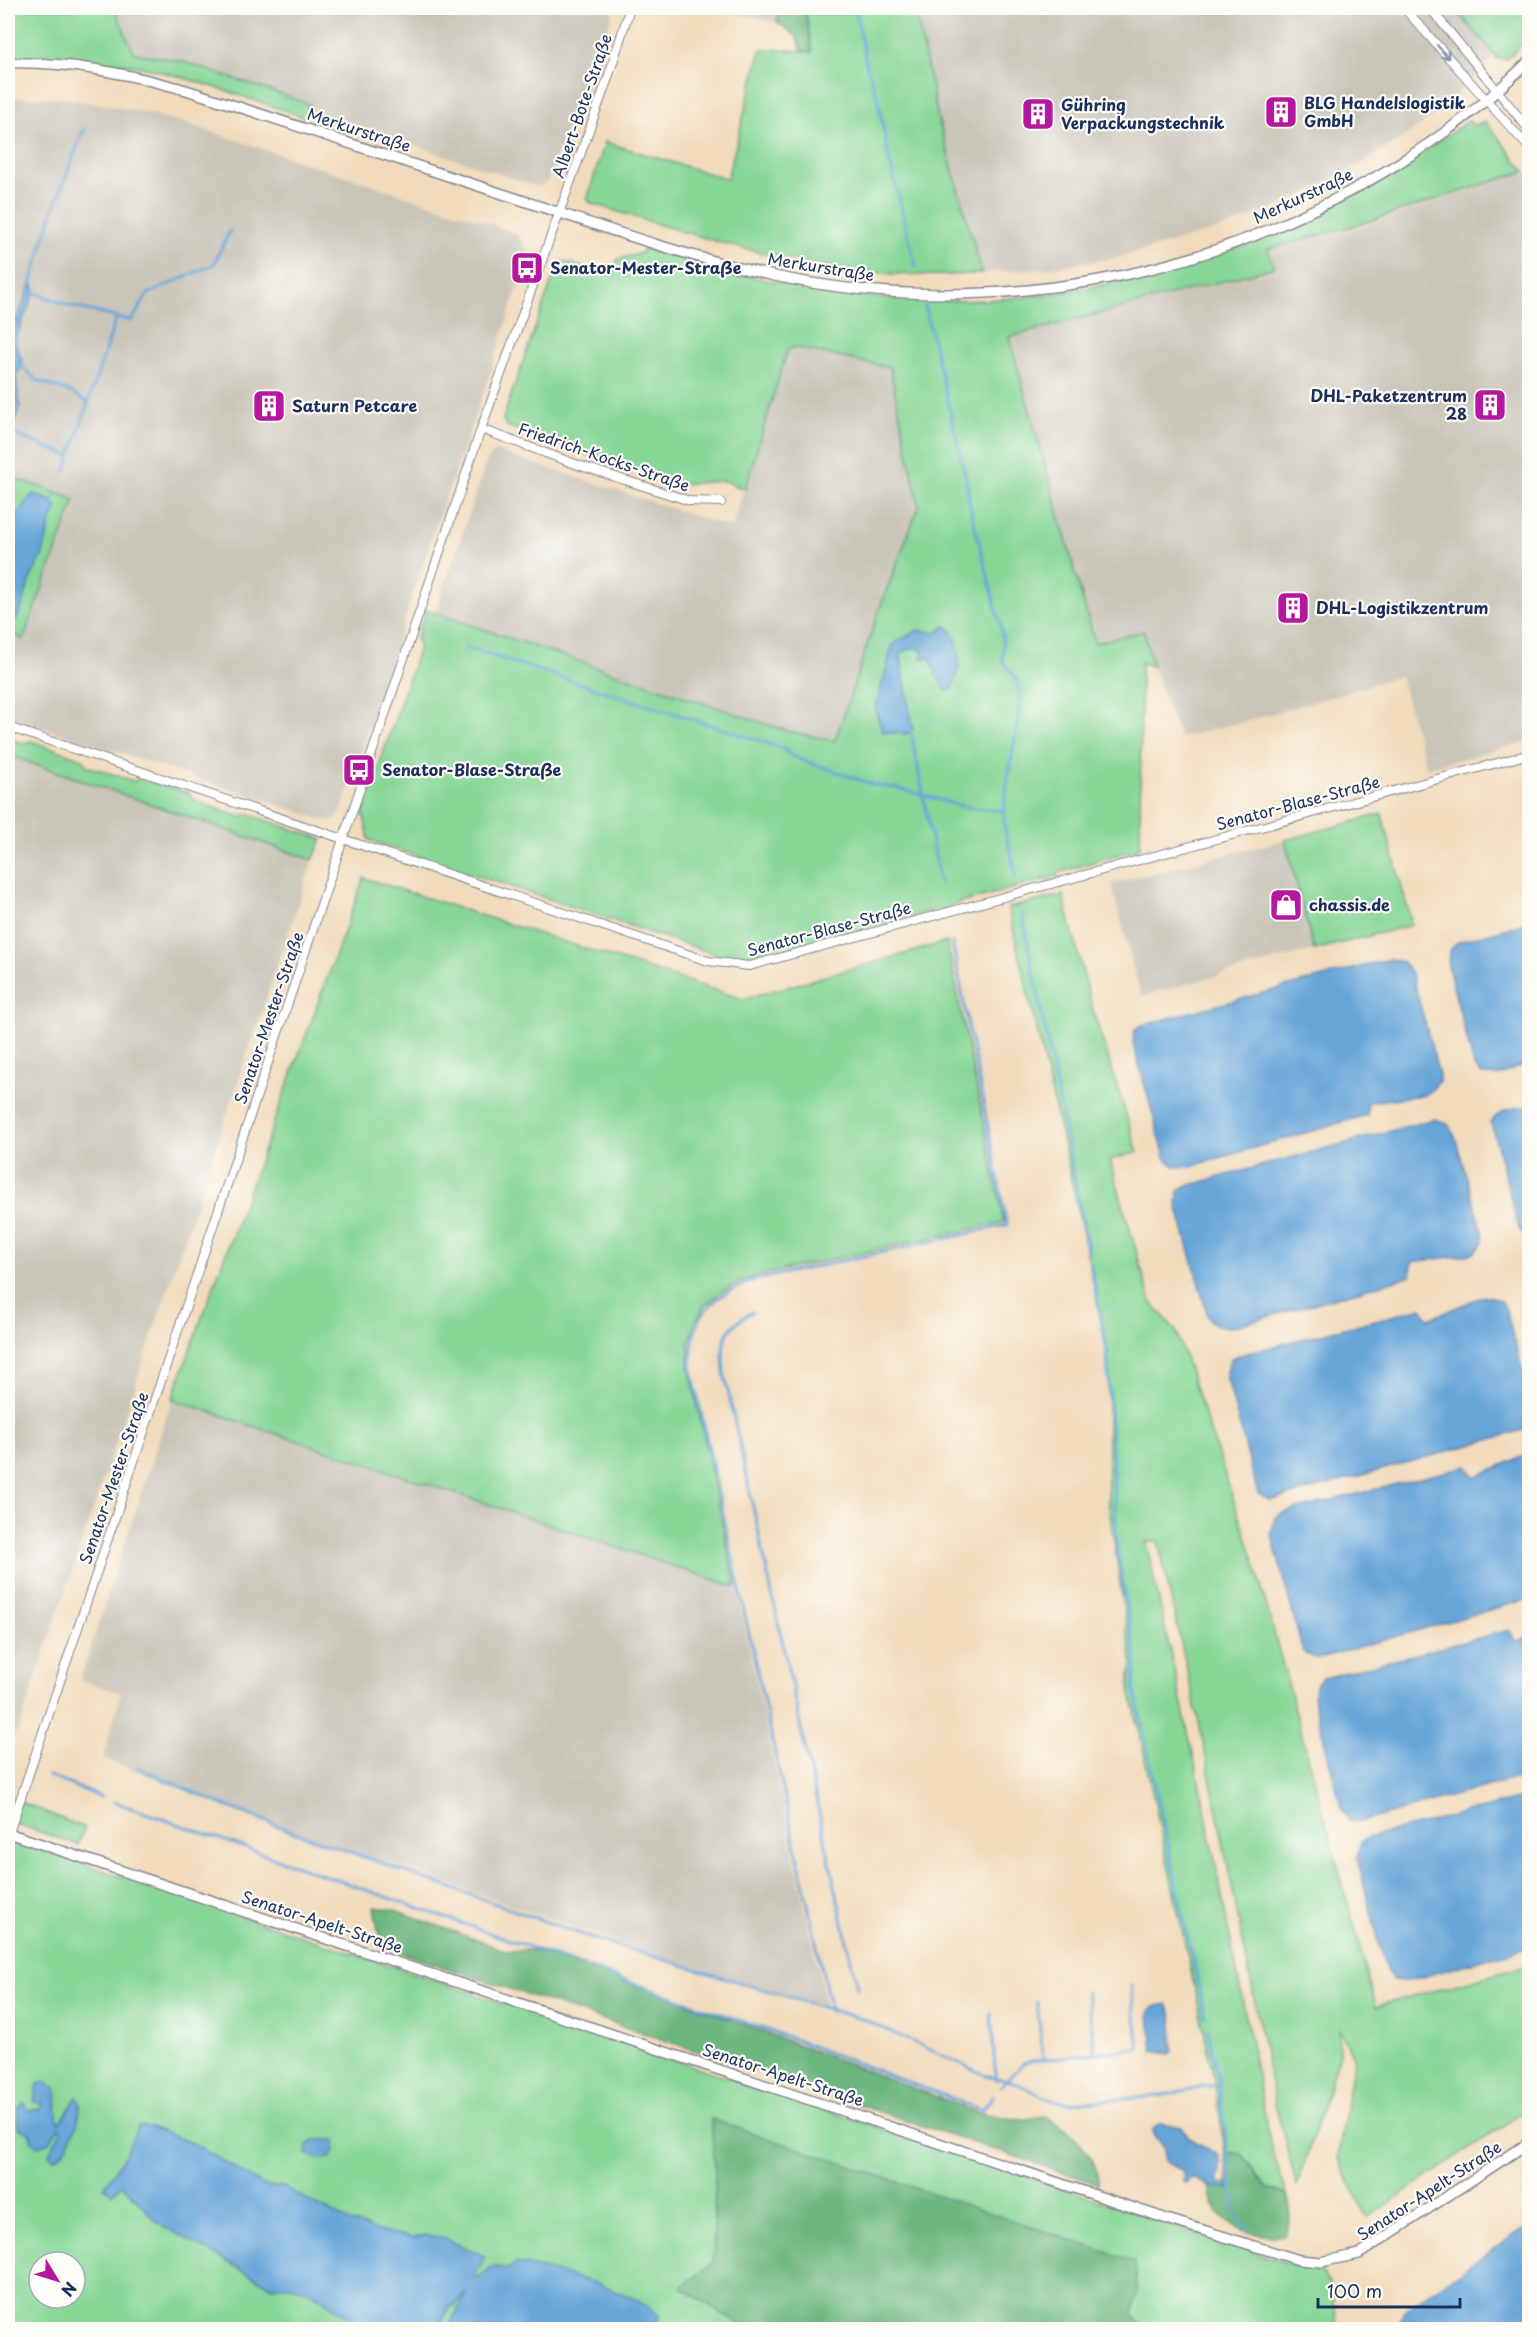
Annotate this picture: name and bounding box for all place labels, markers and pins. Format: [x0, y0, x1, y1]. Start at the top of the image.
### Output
place label: BLG Handelslogistik GmbH [1304, 90, 1466, 132]
place label: Gühring Verpackungstechnik [1061, 92, 1225, 134]
building icon: BLG Handelslogistik GmbH [1263, 94, 1299, 130]
building icon: Gühring Verpackungstechnik [1020, 96, 1056, 132]
bus stop icon: Senator-Mester-Straße [509, 250, 545, 286]
place label: Senator-Mester-Straße [550, 255, 742, 279]
place label: DHL-Paketzentrum 28 [1310, 383, 1467, 425]
building icon: DHL-Paketzentrum 28 [1472, 387, 1508, 423]
building icon: Saturn Petcare [251, 388, 287, 424]
place label: Saturn Petcare [292, 393, 418, 417]
building icon: DHL-Logistikzentrum [1275, 590, 1311, 626]
place label: DHL-Logistikzentrum [1316, 595, 1488, 619]
bus stop icon: Senator-Blase-Straße [341, 752, 377, 788]
place label: Senator-Blase-Straße [382, 757, 562, 781]
shop icon: chassis.de [1268, 887, 1304, 923]
place label: chassis.de [1309, 892, 1390, 916]

